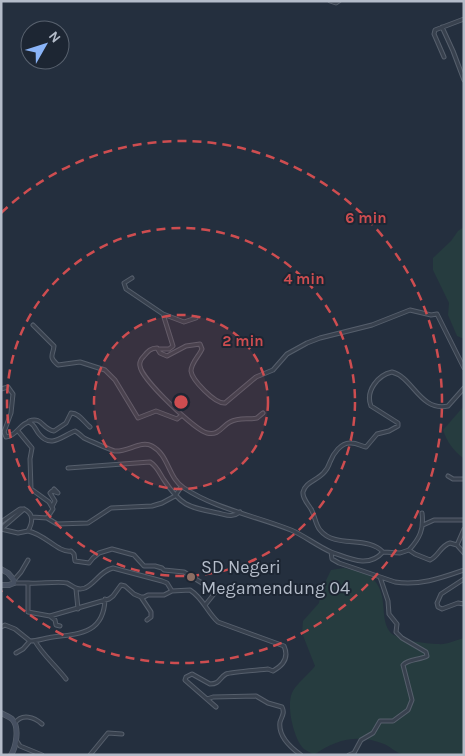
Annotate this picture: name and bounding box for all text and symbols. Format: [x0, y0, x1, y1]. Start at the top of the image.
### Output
north arrow [20, 20, 70, 70]
text: N [45, 28, 64, 46]
text: 6 min [345, 209, 387, 227]
text: 4 min [283, 270, 325, 288]
text: 2 min [222, 332, 264, 350]
centre of rings [172, 393, 190, 411]
place label: SD Negeri Megamendung 04 [201, 556, 350, 599]
marker: SD Negeri Megamendung 04 [185, 571, 197, 583]

